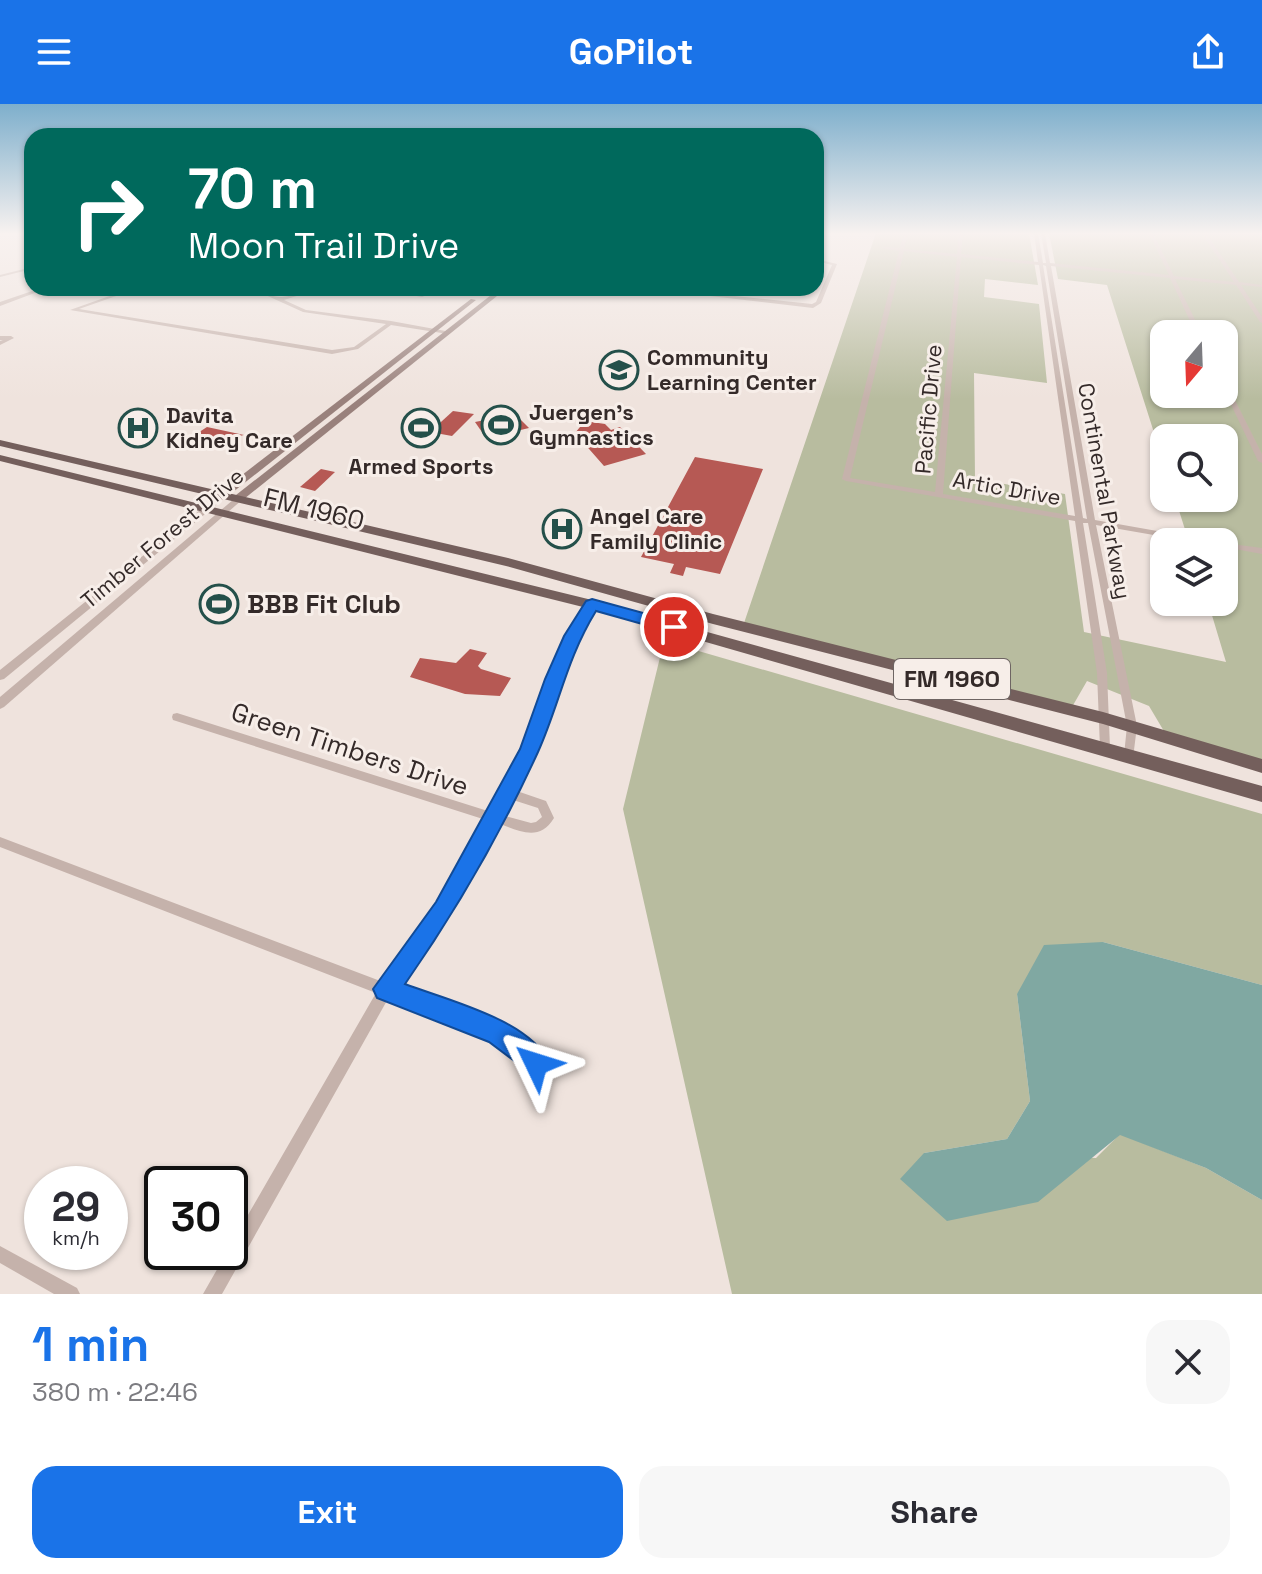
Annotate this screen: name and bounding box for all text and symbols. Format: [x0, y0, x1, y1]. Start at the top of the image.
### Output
text: GoPilot [569, 29, 693, 75]
icon: menu [32, 30, 76, 74]
icon: share [1186, 30, 1230, 74]
text: 70 m [188, 153, 317, 224]
icon: right [56, 160, 160, 264]
text: Moon Trail Drive [188, 223, 459, 269]
north arrow [1150, 320, 1238, 408]
map controls [1150, 320, 1238, 616]
place label: Community Learning Center [647, 343, 817, 396]
street label: Pacific Drive [908, 343, 948, 475]
school or university icon: Community Learning Center [598, 349, 640, 391]
street label: Continental Parkway [1072, 381, 1138, 601]
place label: Juergen's Gymnastics [529, 398, 654, 451]
place label: Davita Kidney Care [166, 401, 293, 454]
sports icon: Juergen's Gymnastics [480, 404, 522, 446]
hospital icon: Davita Kidney Care [117, 407, 159, 449]
sports icon: Armed Sports [400, 407, 442, 449]
button: search [1150, 424, 1238, 512]
place label: Armed Sports [349, 452, 493, 480]
street label: Timber Forest Drive [75, 462, 249, 614]
street label: Artic Drive [951, 465, 1063, 511]
street label: FM 1960 [260, 480, 368, 538]
place label: Angel Care Family Clinic [590, 502, 722, 555]
hospital icon: Angel Care Family Clinic [541, 508, 583, 550]
button: layers [1150, 528, 1238, 616]
sports icon: BBB Fit Club [198, 583, 240, 625]
place label: BBB Fit Club [247, 587, 401, 621]
pin [640, 593, 708, 661]
icon: arrive [652, 605, 696, 649]
road number: FM 1960 [894, 659, 1010, 699]
street label: Green Timbers Drive [227, 695, 473, 803]
position arrow [494, 1022, 578, 1106]
speed limit sign: 30 [144, 1166, 248, 1270]
text: 29 [52, 1182, 100, 1233]
text: km/h [52, 1225, 100, 1251]
text: 1 min [32, 1314, 149, 1375]
button: close [1146, 1320, 1230, 1404]
text: 380 m · 22:46 [32, 1375, 198, 1409]
button: Exit [32, 1466, 623, 1558]
button: Share [639, 1466, 1230, 1558]

